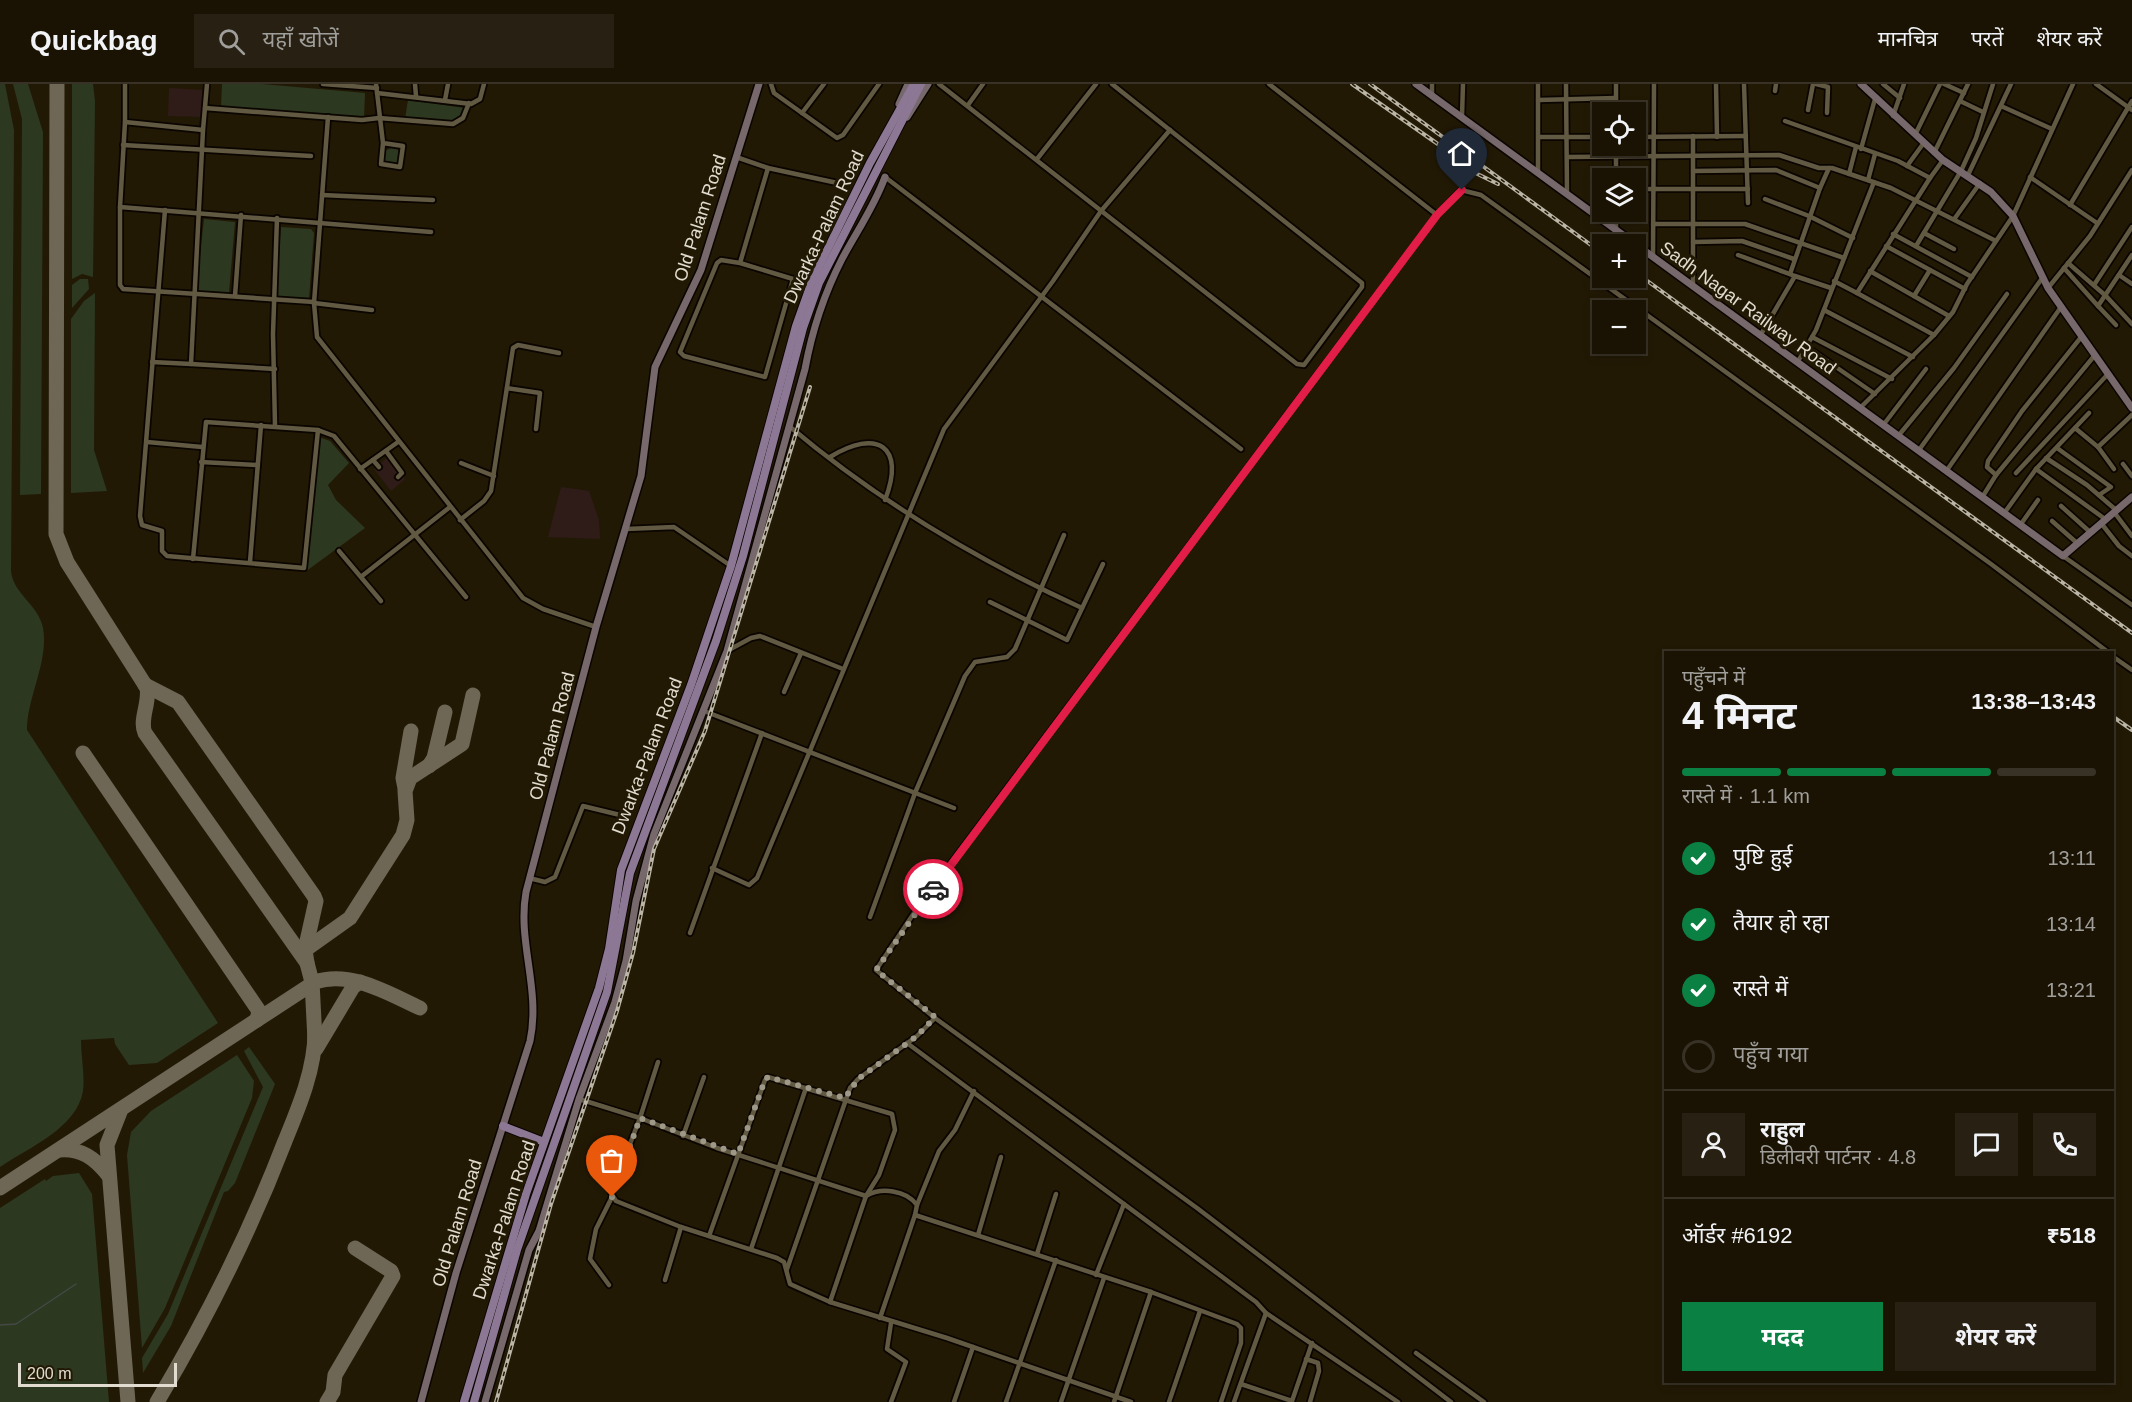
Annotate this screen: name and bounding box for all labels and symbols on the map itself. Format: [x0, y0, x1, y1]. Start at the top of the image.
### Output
pin [1436, 128, 1487, 190]
street label: Dwarka-Palam Road [780, 148, 868, 306]
street label: Old Palam Road [670, 152, 730, 284]
street label: Sadh Nagar Railway Road [1656, 238, 1840, 378]
street label: Old Palam Road [525, 670, 579, 802]
street label: Dwarka-Palam Road [608, 675, 686, 837]
courier [903, 859, 963, 919]
pin [586, 1135, 637, 1197]
street label: Dwarka-Palam Road [469, 1138, 539, 1302]
street label: Old Palam Road [428, 1157, 486, 1289]
scale bar [18, 1360, 177, 1388]

